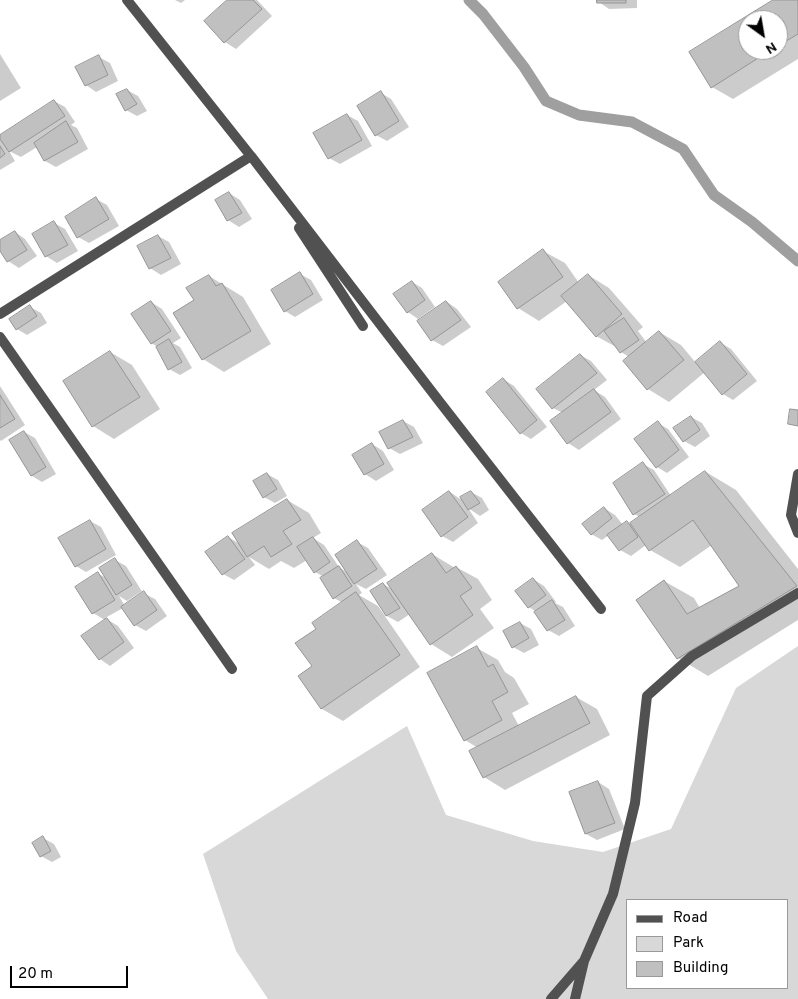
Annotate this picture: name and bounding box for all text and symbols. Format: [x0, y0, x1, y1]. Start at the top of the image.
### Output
north arrow [738, 10, 788, 60]
text: N [762, 37, 779, 57]
legend [626, 899, 788, 989]
text: Road [673, 909, 708, 928]
text: Park [673, 934, 704, 953]
scale bar [12, 956, 130, 988]
text: Building [673, 959, 728, 978]
text: 20 m [18, 965, 53, 984]

